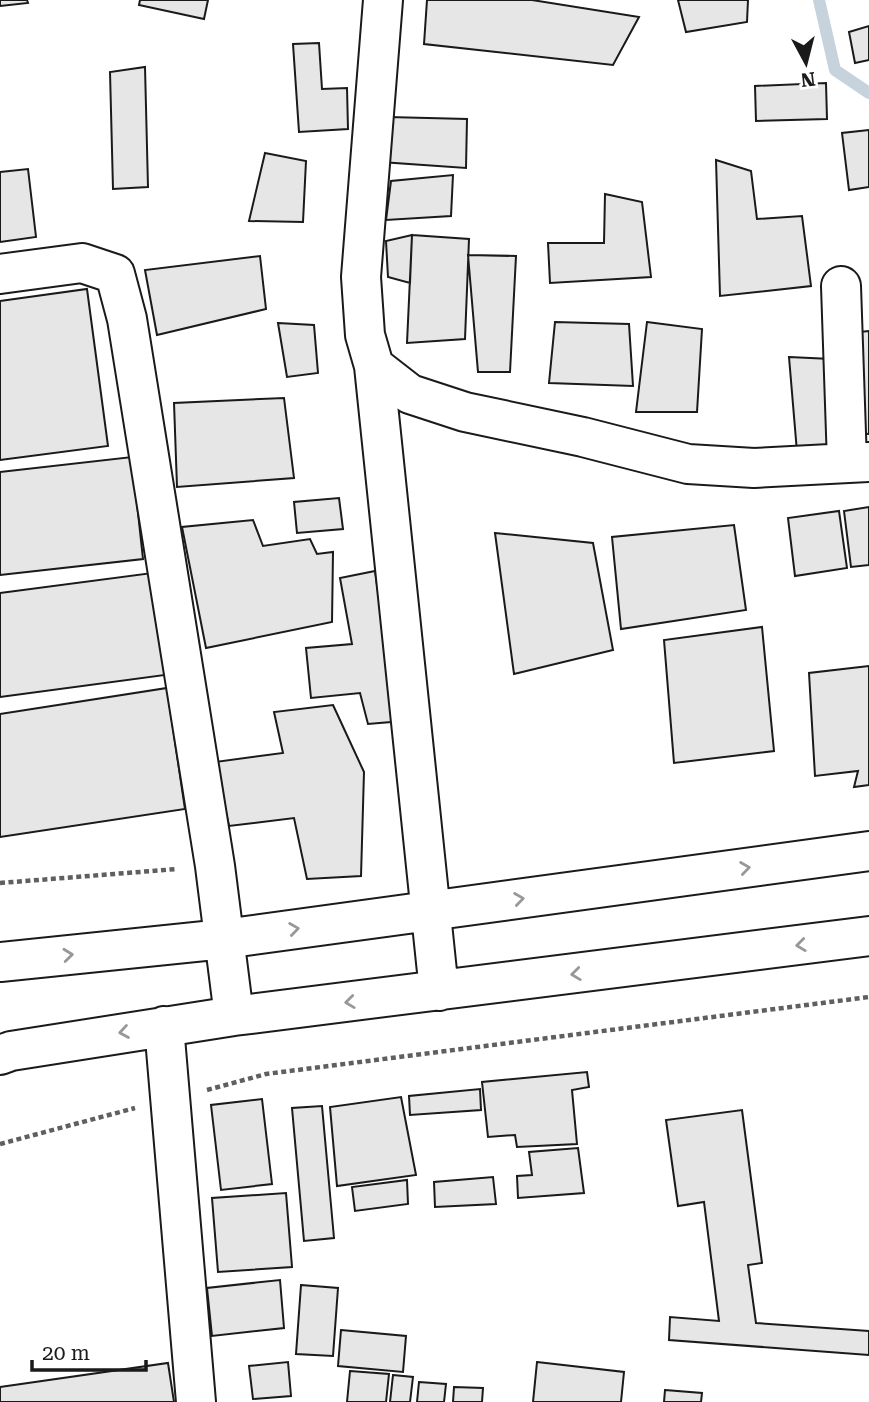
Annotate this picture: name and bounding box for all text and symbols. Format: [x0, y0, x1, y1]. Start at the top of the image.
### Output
north arrow [771, 28, 841, 98]
text: N [799, 67, 817, 92]
one-way arrow [739, 861, 751, 876]
one-way arrow [513, 891, 525, 906]
one-way arrow [288, 922, 300, 937]
one-way arrow [795, 937, 807, 952]
one-way arrow [63, 948, 74, 963]
one-way arrow [570, 966, 581, 981]
one-way arrow [344, 994, 356, 1009]
one-way arrow [119, 1024, 130, 1039]
scale bar [32, 1328, 145, 1372]
text: 20 m [42, 1341, 90, 1365]

